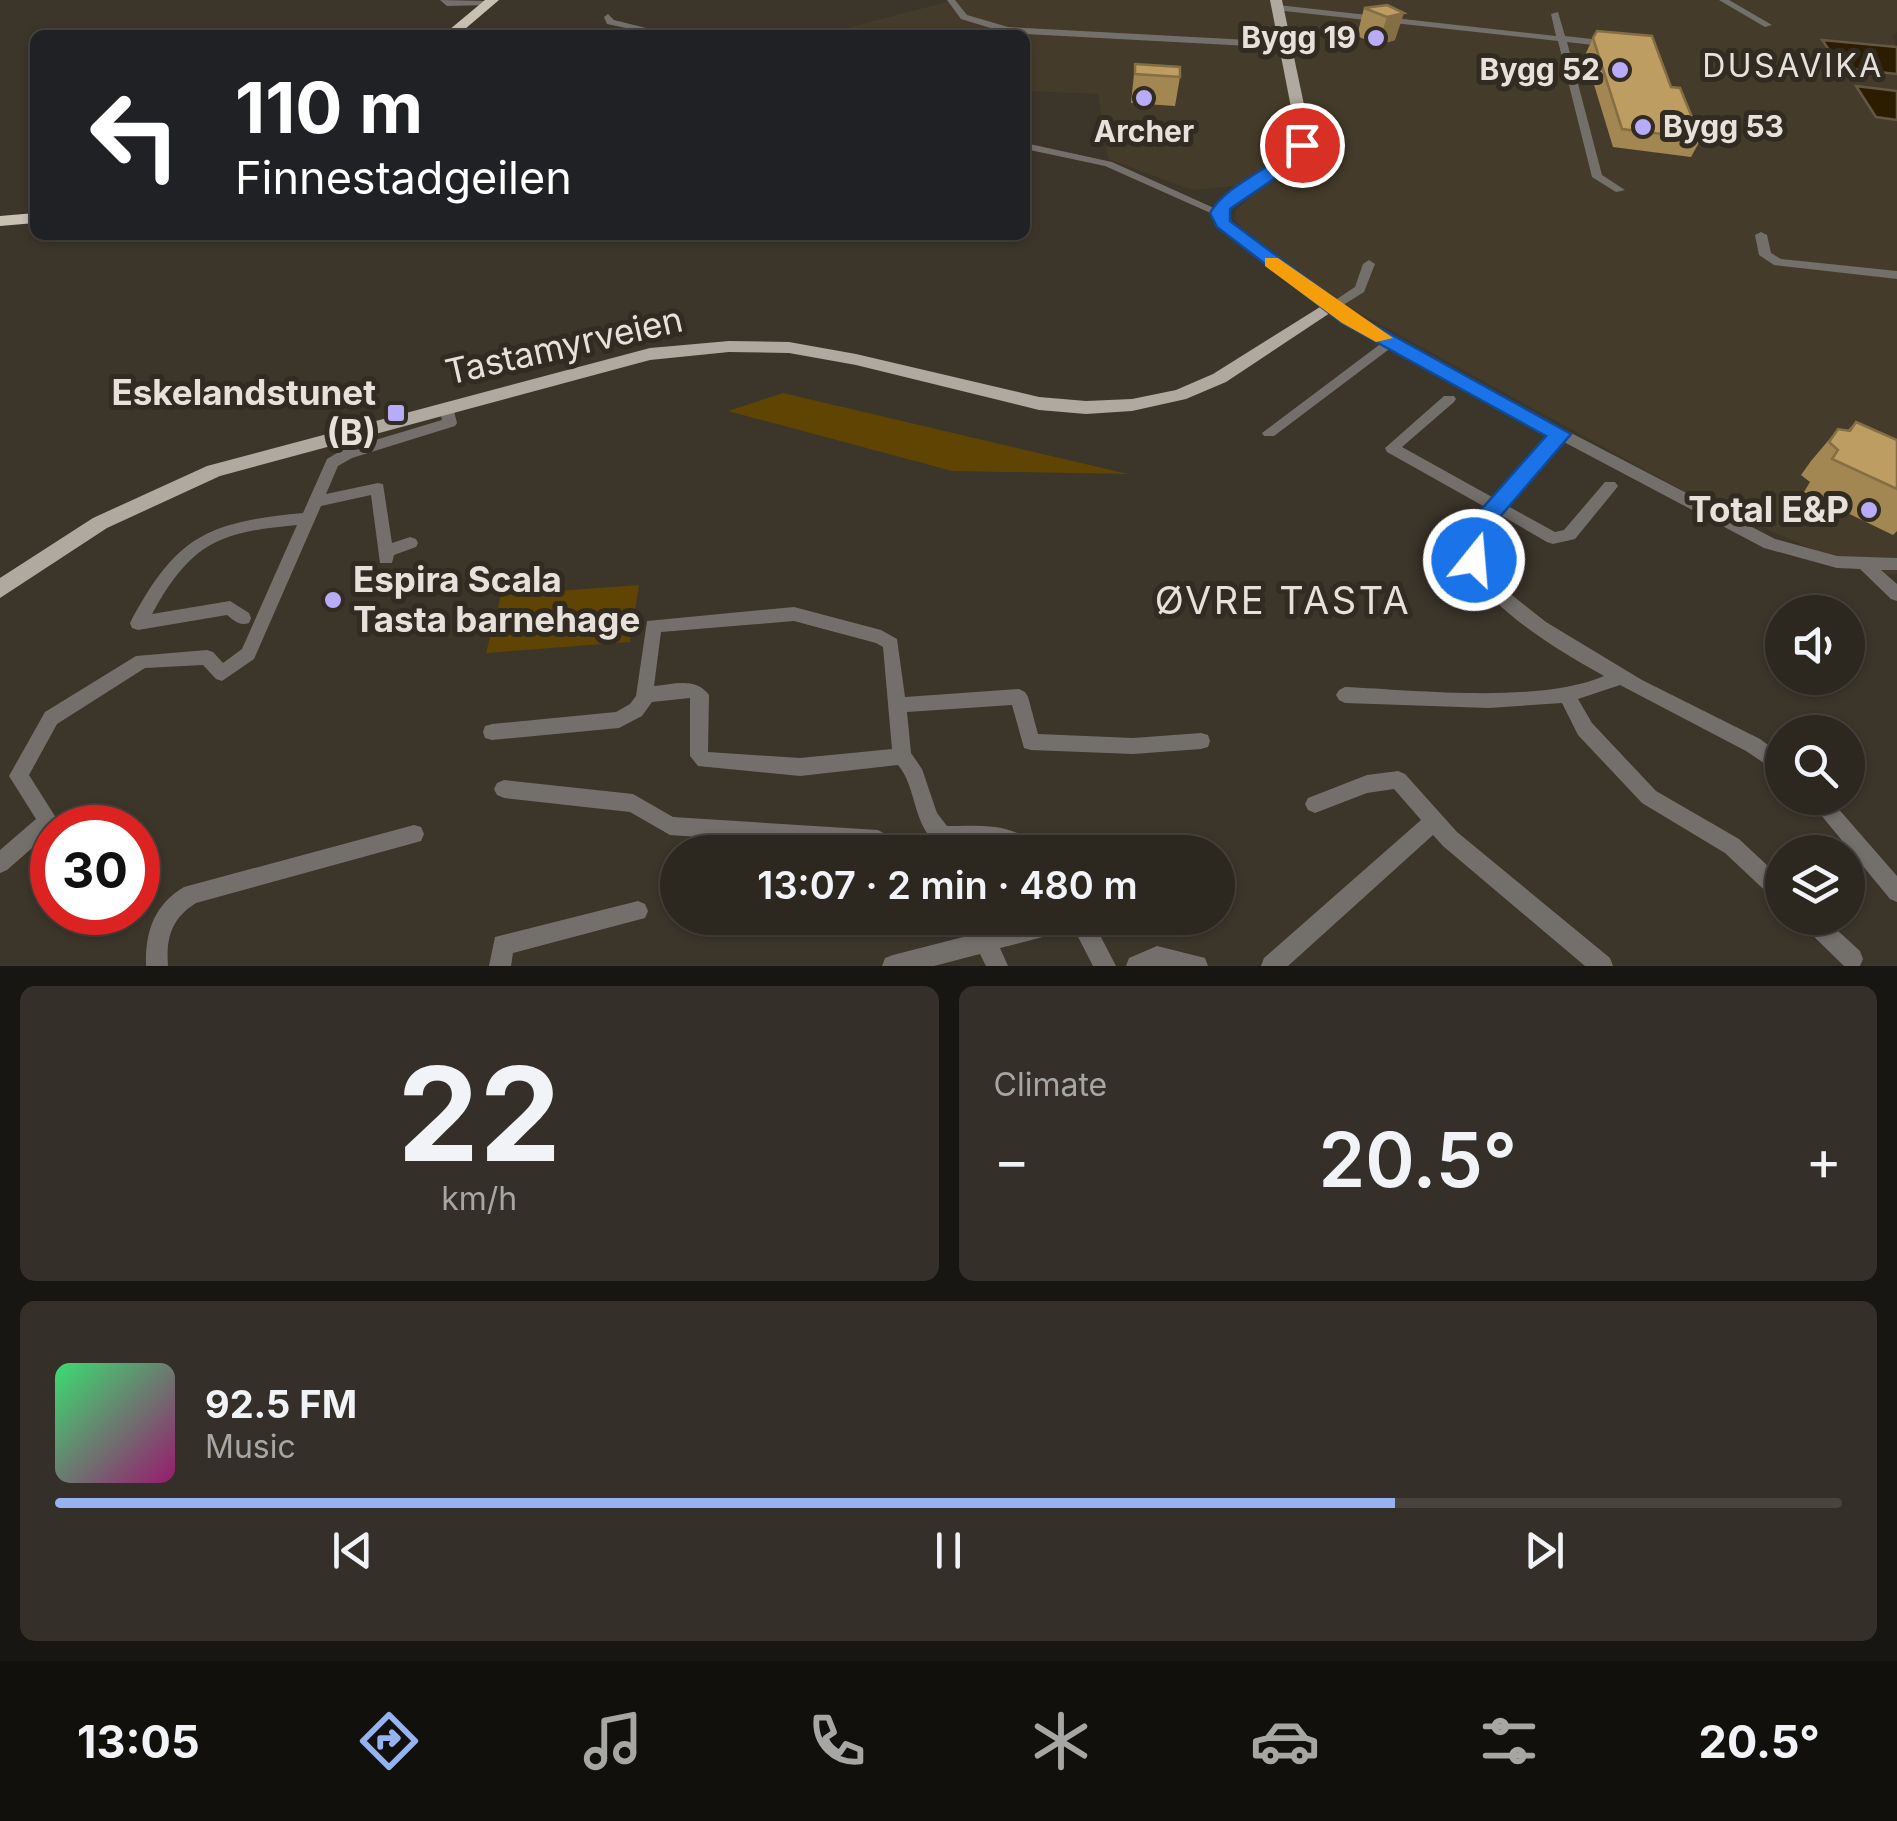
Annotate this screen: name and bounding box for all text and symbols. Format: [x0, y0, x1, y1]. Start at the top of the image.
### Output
place label: Bygg 19 [1241, 19, 1356, 55]
marker: Bygg 19 [1365, 27, 1387, 49]
district label: DUSAVIKA [1702, 46, 1884, 85]
place label: Bygg 52 [1480, 51, 1600, 87]
marker: Bygg 52 [1609, 59, 1631, 81]
text: 110 m [235, 65, 423, 150]
icon: left [70, 70, 200, 200]
marker: Archer [1133, 87, 1155, 109]
pin [1260, 103, 1345, 188]
place label: Bygg 53 [1663, 108, 1784, 144]
place label: Archer [1094, 113, 1194, 149]
marker: Bygg 53 [1632, 116, 1654, 138]
icon: arrive [1275, 118, 1330, 173]
text: Finnestadgeilen [235, 150, 572, 205]
street label: Tastamyrveien [441, 297, 686, 393]
place label: Eskelandstunet (B) [111, 371, 376, 453]
marker: Eskelandstunet (B) [385, 402, 407, 424]
place label: Total E&P [1688, 488, 1849, 530]
marker: Total E&P [1858, 499, 1880, 521]
position arrow [1422, 508, 1526, 612]
place label: Espira Scala Tasta barnehage [353, 558, 640, 640]
district label: ØVRE TASTA [1155, 577, 1411, 623]
marker: Espira Scala Tasta barnehage [322, 589, 344, 611]
map controls [1765, 595, 1865, 935]
button: sound [1765, 595, 1865, 695]
button: search [1765, 715, 1865, 815]
speed limit sign: 30 [30, 805, 160, 935]
button: layers [1765, 835, 1865, 935]
text: 13:07 · 2 min · 480 m [757, 862, 1138, 908]
text: 22 [397, 1035, 561, 1192]
text: Climate [994, 1065, 1107, 1104]
text: 20.5° [1318, 1114, 1517, 1205]
text: − [994, 1127, 1030, 1193]
text: + [1806, 1127, 1842, 1193]
text: km/h [441, 1179, 517, 1218]
text: 92.5 FM [205, 1381, 357, 1427]
text: Music [205, 1427, 296, 1466]
icon: previous [325, 1523, 380, 1578]
icon: pause [921, 1523, 976, 1578]
icon: next [1517, 1523, 1572, 1578]
icon: directions [354, 1706, 424, 1776]
icon: music [578, 1706, 648, 1776]
icon: phone [802, 1706, 872, 1776]
icon: climate [1026, 1706, 1096, 1776]
icon: car [1250, 1706, 1320, 1776]
icon: filters [1474, 1706, 1544, 1776]
text: 13:05 [77, 1714, 200, 1769]
text: 20.5° [1699, 1714, 1820, 1769]

